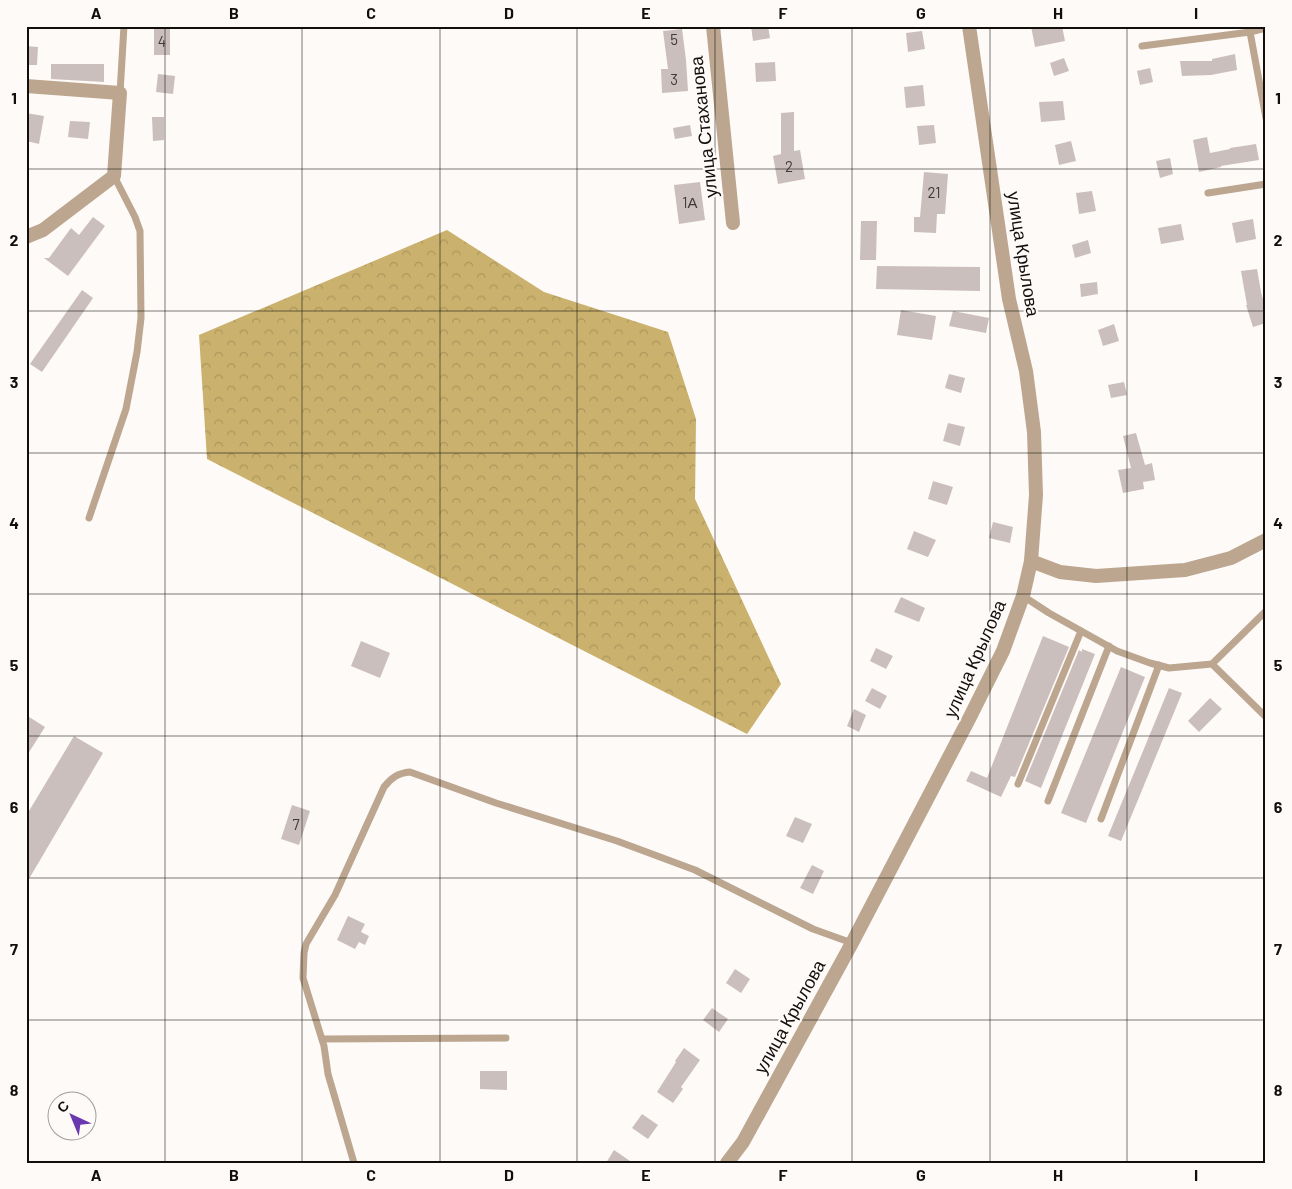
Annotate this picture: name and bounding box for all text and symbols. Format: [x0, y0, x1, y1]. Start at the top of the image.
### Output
text: A [91, 3, 102, 22]
text: B [229, 3, 239, 22]
text: C [366, 3, 376, 22]
text: D [504, 3, 514, 22]
text: E [641, 3, 651, 22]
text: F [779, 3, 788, 22]
text: G [916, 3, 926, 22]
text: H [1053, 3, 1063, 22]
text: I [1194, 3, 1198, 22]
house number: 5 [670, 30, 678, 48]
house number: 4 [158, 32, 166, 50]
street label: улица Стаханова [685, 54, 721, 199]
house number: 3 [670, 70, 678, 88]
text: 1 [11, 88, 17, 107]
text: 1 [1275, 88, 1281, 107]
house number: 2 [785, 157, 793, 175]
house number: 21 [927, 183, 941, 201]
street label: улица Крылова [1003, 190, 1045, 319]
house number: 1А [682, 193, 698, 211]
text: 2 [10, 230, 19, 249]
text: 2 [1274, 230, 1283, 249]
text: 3 [10, 372, 18, 391]
text: 3 [1274, 372, 1282, 391]
text: 4 [9, 513, 19, 532]
text: 4 [1273, 513, 1283, 532]
street label: улица Крылова [938, 595, 1010, 721]
text: 5 [10, 655, 19, 674]
text: 5 [1274, 655, 1283, 674]
text: 6 [10, 797, 19, 816]
text: 6 [1274, 797, 1283, 816]
house number: 7 [292, 815, 300, 833]
text: 7 [10, 939, 18, 958]
text: 7 [1274, 939, 1282, 958]
street label: улица Крылова [749, 955, 830, 1077]
text: 8 [10, 1080, 19, 1099]
text: 8 [1274, 1080, 1283, 1099]
north arrow [48, 1092, 98, 1142]
text: С [53, 1097, 72, 1116]
text: A [91, 1165, 102, 1184]
text: B [229, 1165, 239, 1184]
text: C [366, 1165, 376, 1184]
text: D [504, 1165, 514, 1184]
text: E [641, 1165, 651, 1184]
text: F [779, 1165, 788, 1184]
text: G [916, 1165, 926, 1184]
text: H [1053, 1165, 1063, 1184]
text: I [1194, 1165, 1198, 1184]

